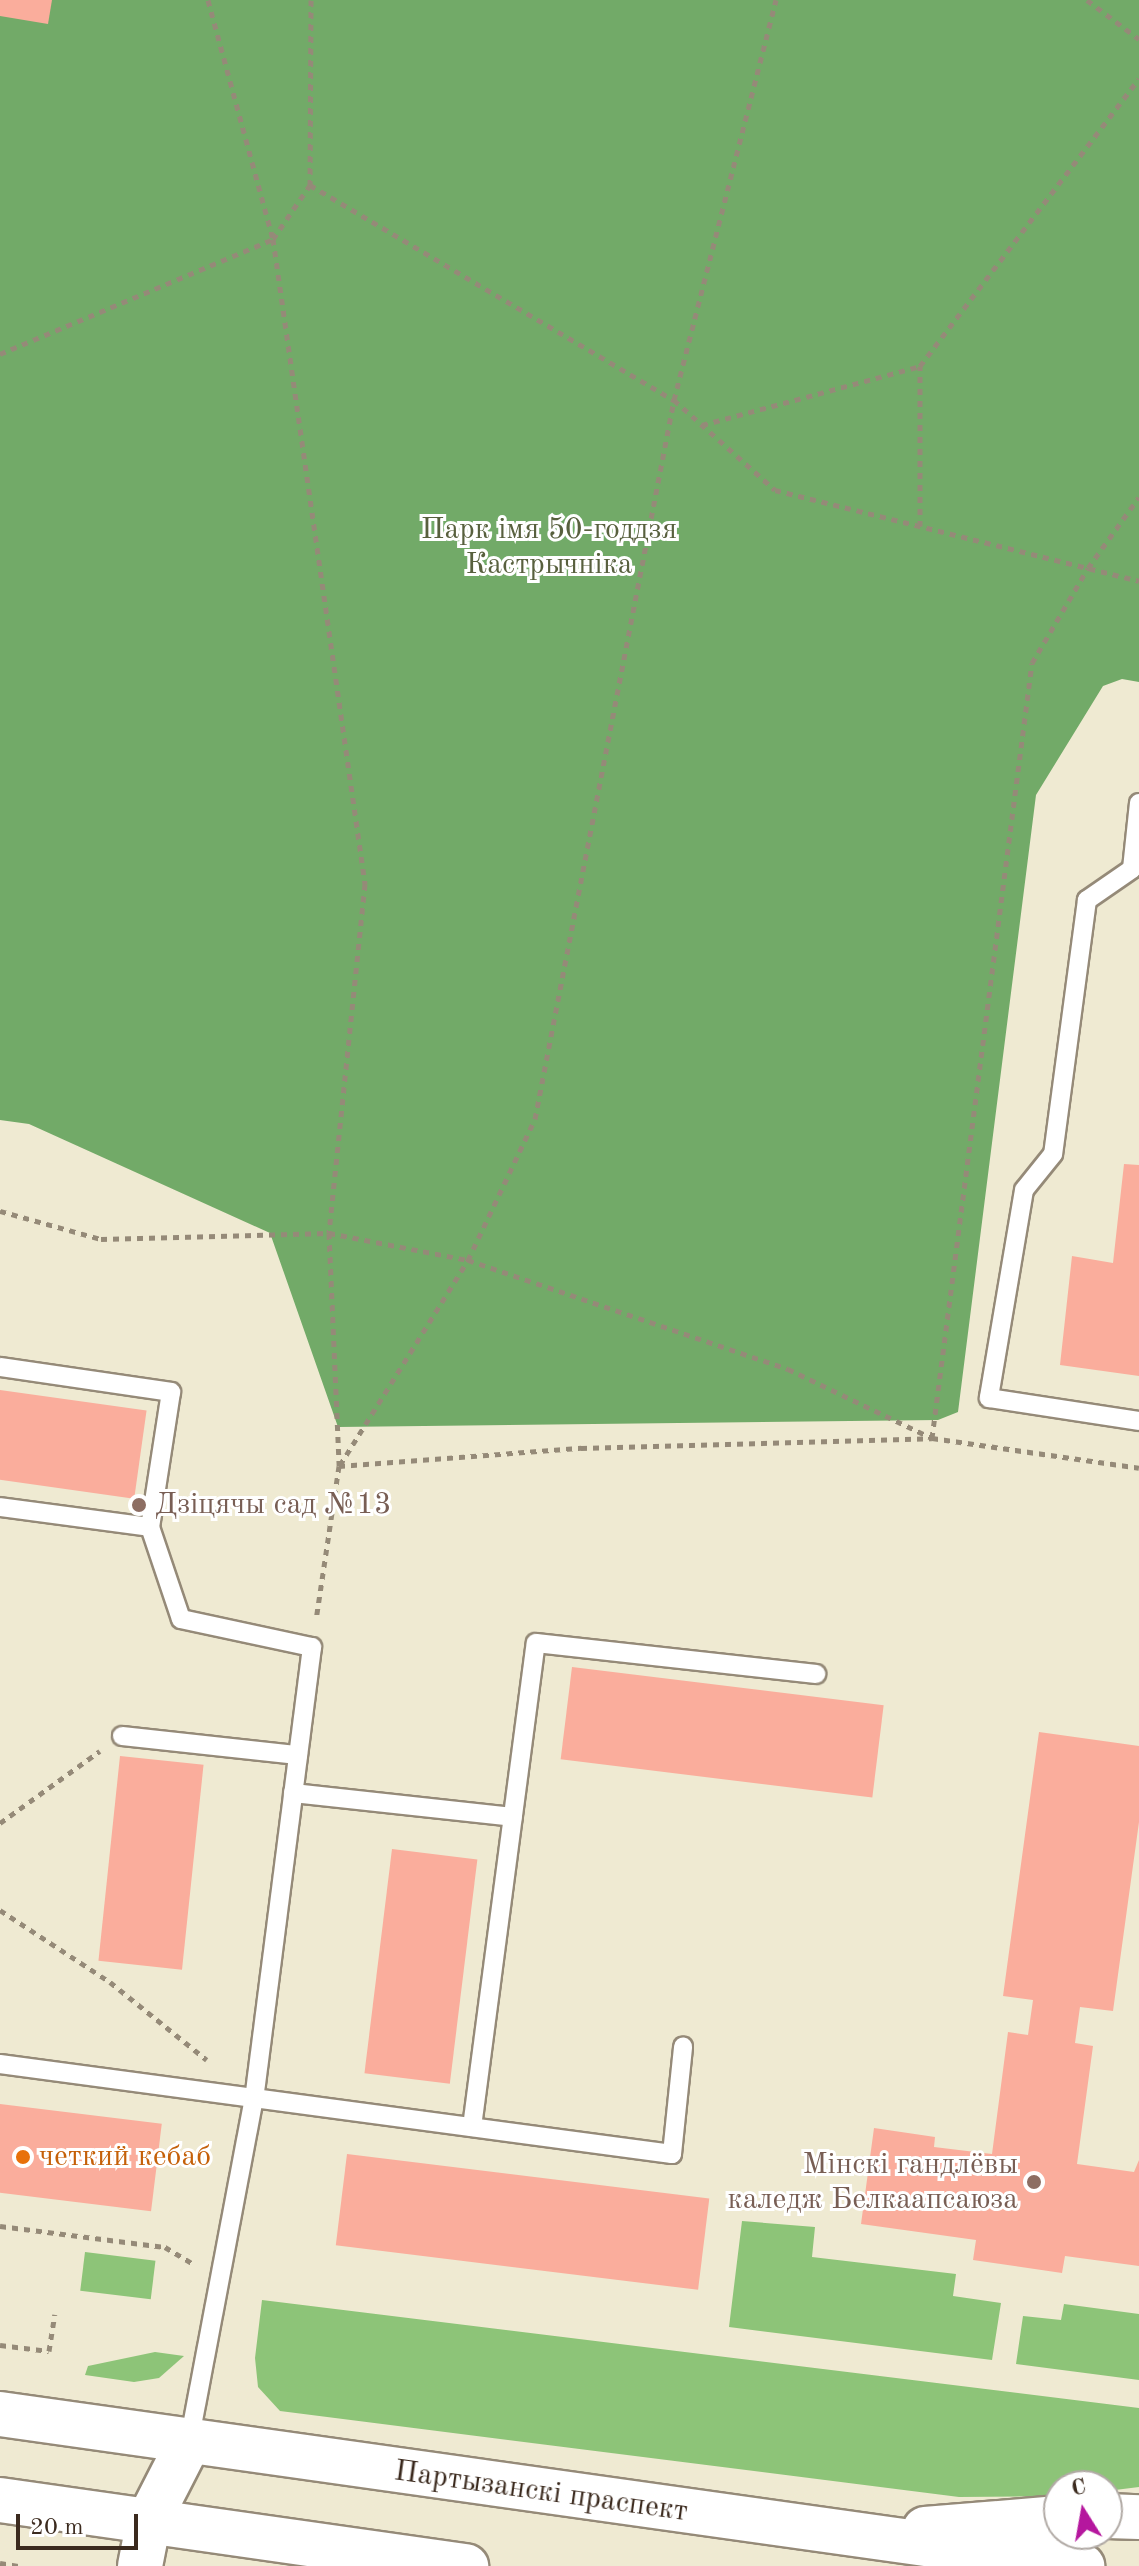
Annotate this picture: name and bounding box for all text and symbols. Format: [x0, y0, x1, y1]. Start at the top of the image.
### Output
park label: Парк імя 50-годдзя Кастрычніка [421, 512, 677, 582]
place label: Дзіцячы сад №13 [155, 1487, 391, 1523]
marker: Дзіцячы сад №13 [130, 1496, 148, 1514]
place label: четкий кебаб [39, 2139, 211, 2175]
place label: Мінскі гандлёвы каледж Белкаапсаюза [728, 2147, 1018, 2218]
marker: четкий кебаб [14, 2148, 32, 2166]
marker: Мінскі гандлёвы каледж Белкаапсаюза [1025, 2173, 1043, 2191]
street label: Партызанскі праспект [392, 2454, 690, 2530]
north arrow [1043, 2470, 1123, 2550]
text: С [1070, 2476, 1088, 2501]
scale bar [20, 2498, 142, 2548]
text: 20 m [30, 2516, 84, 2540]

